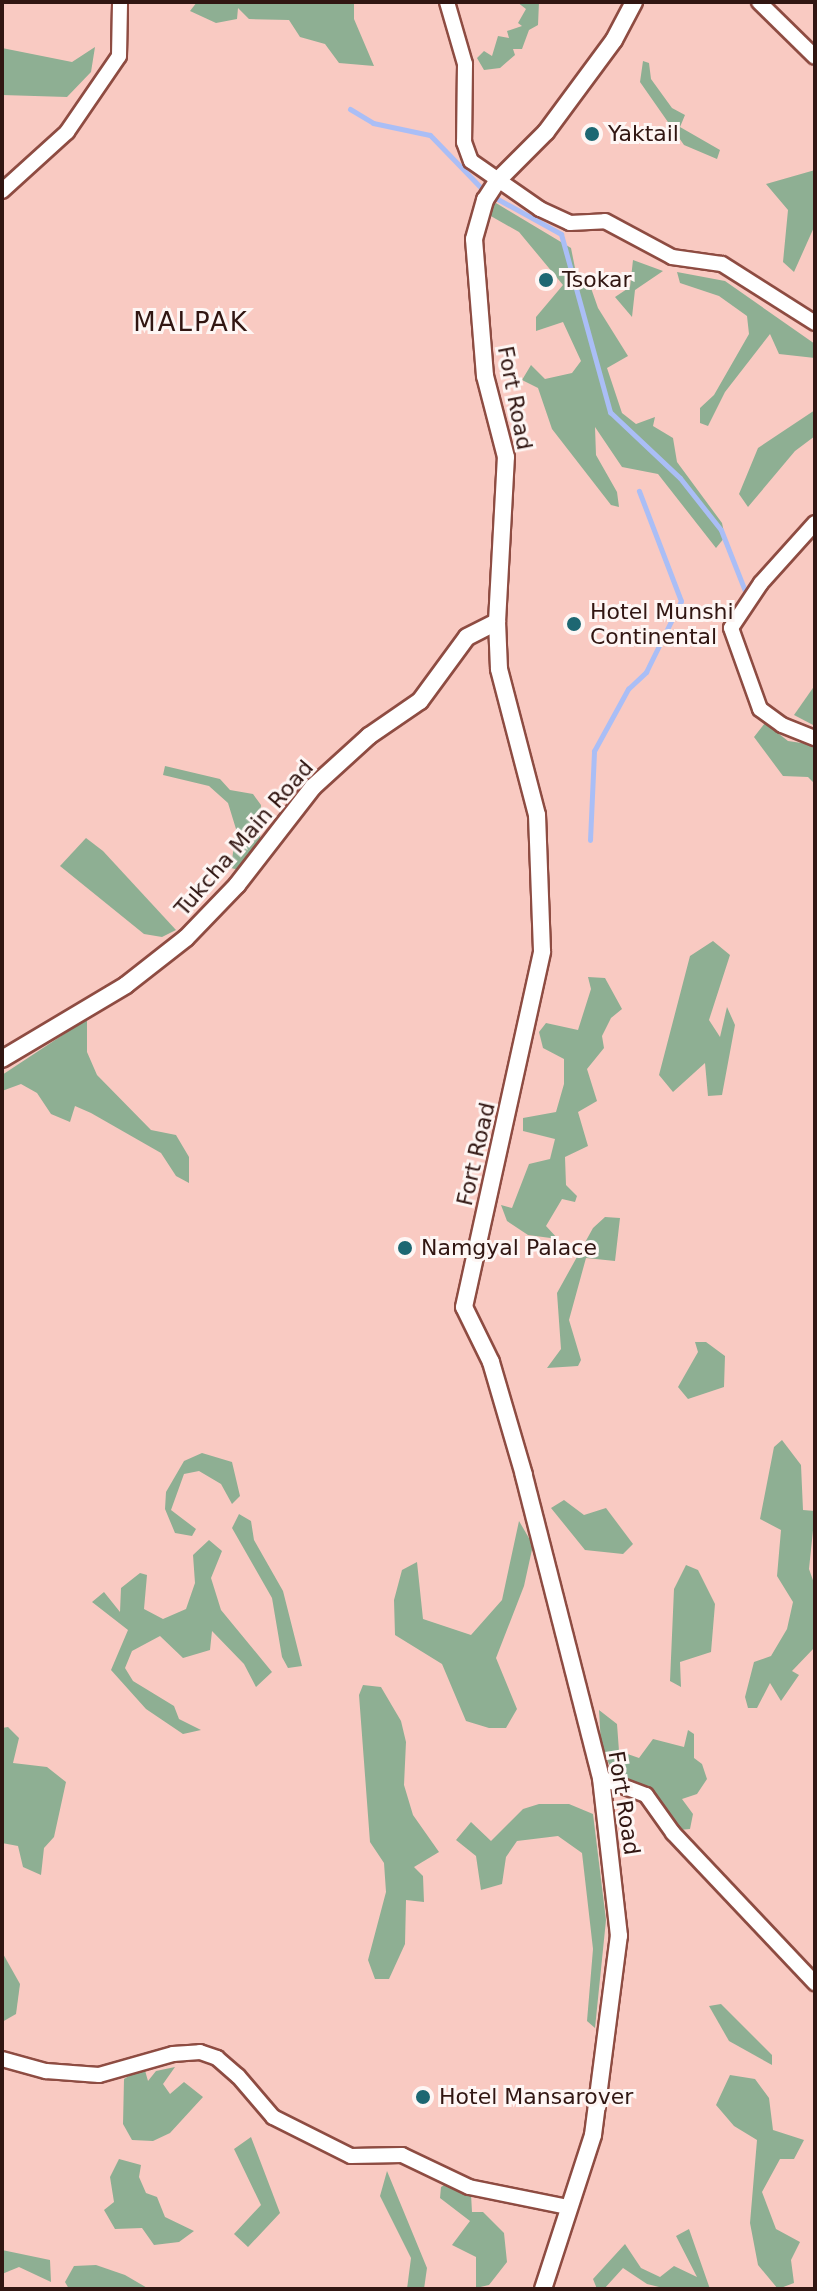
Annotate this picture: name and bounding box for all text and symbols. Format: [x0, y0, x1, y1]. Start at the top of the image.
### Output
place label: Yaktail [608, 121, 679, 147]
marker: Yaktail [583, 125, 601, 143]
place label: Tsokar [562, 267, 632, 293]
marker: Tsokar [537, 271, 555, 289]
district label: MALPAK [133, 307, 249, 339]
street label: Fort Road [492, 344, 538, 452]
place label: Hotel Munshi Continental [590, 598, 734, 650]
marker: Hotel Munshi Continental [565, 615, 583, 633]
street label: Tukcha Main Road [169, 755, 319, 921]
street label: Fort Road [451, 1100, 501, 1208]
place label: Namgyal Palace [421, 1235, 597, 1261]
marker: Namgyal Palace [396, 1239, 414, 1257]
street label: Fort Road [603, 1749, 645, 1857]
place label: Hotel Mansarover [439, 2084, 633, 2110]
marker: Hotel Mansarover [414, 2088, 432, 2106]

